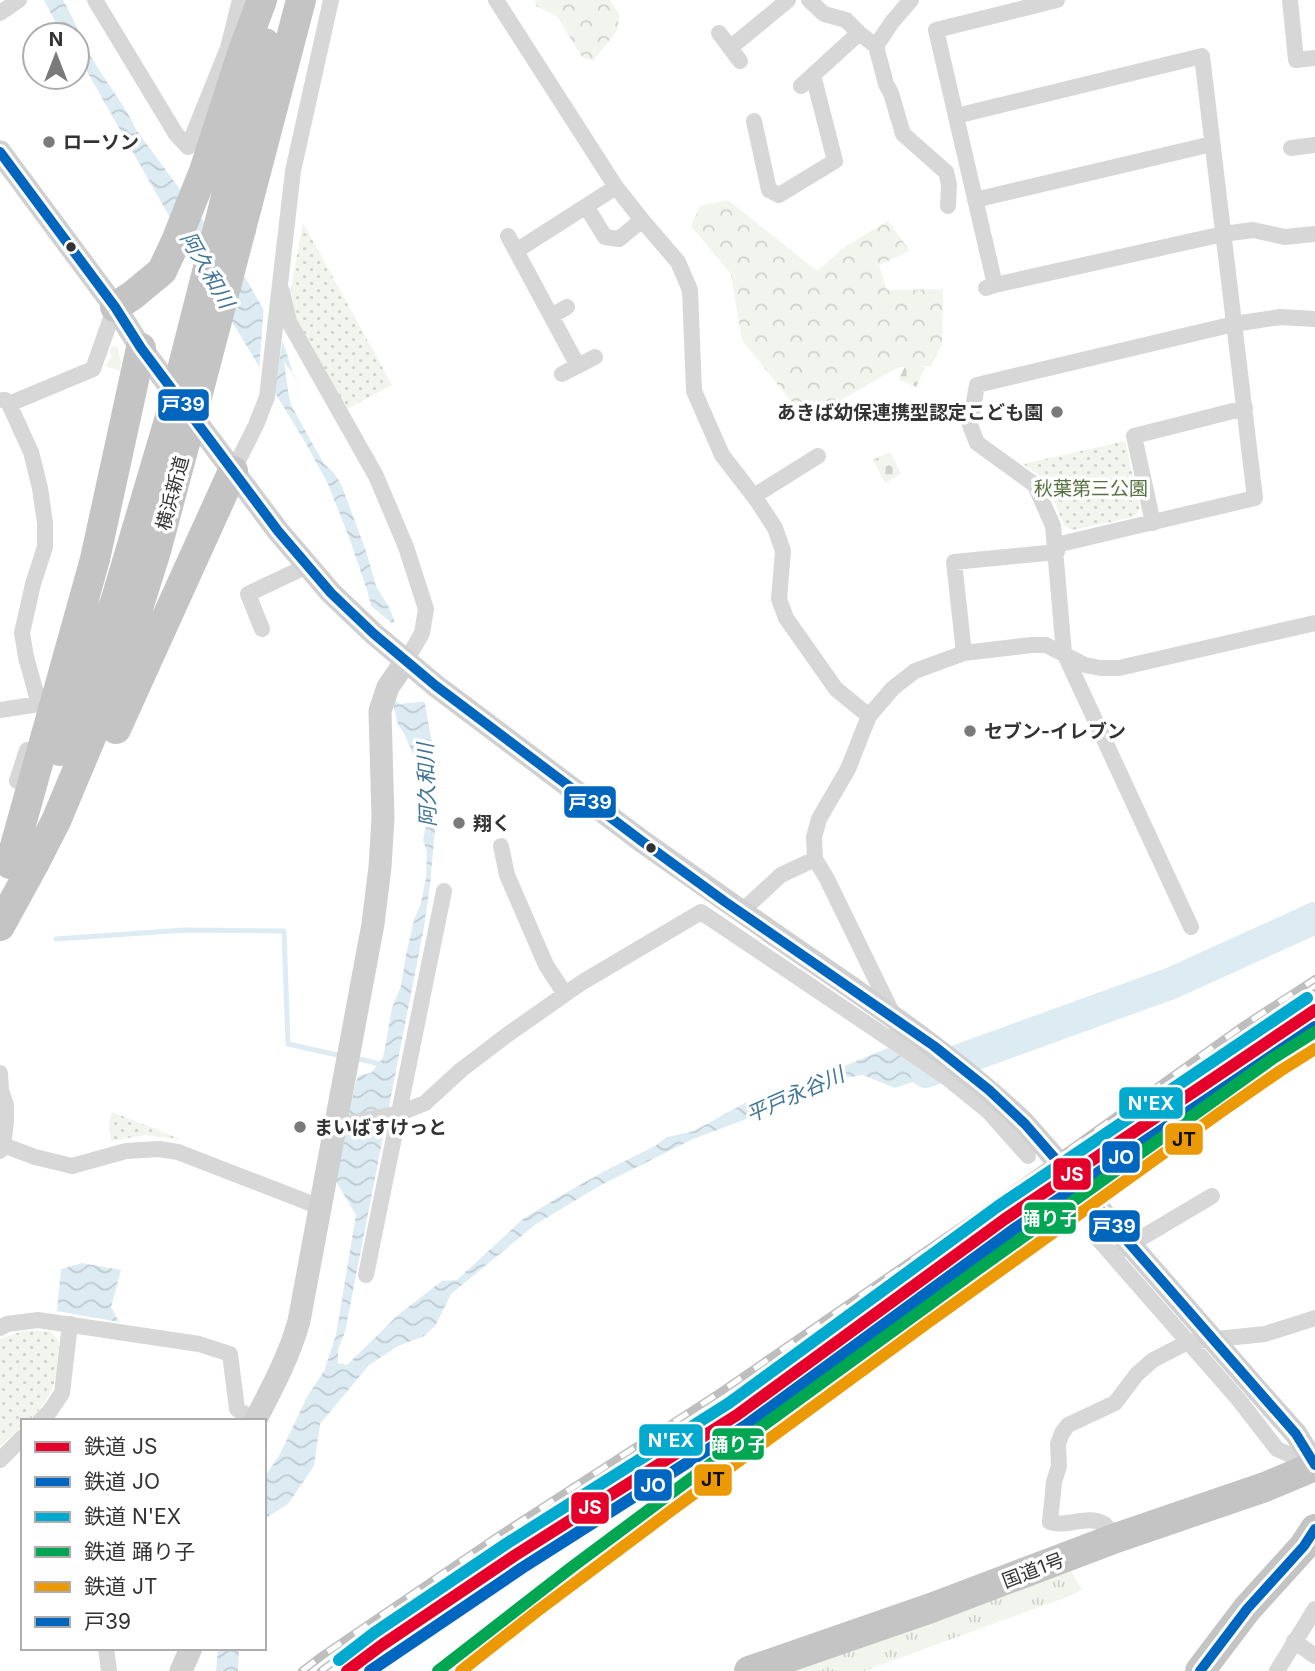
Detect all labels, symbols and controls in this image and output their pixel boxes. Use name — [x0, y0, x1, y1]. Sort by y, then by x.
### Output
north arrow — [21, 21, 91, 91]
text: N — [49, 28, 63, 51]
place label: ローソン — [63, 131, 139, 154]
marker: ローソン — [41, 134, 57, 150]
water label: 阿久和川 — [176, 227, 240, 314]
unlabelled marker — [64, 240, 78, 254]
line badge: 戸39 — [157, 388, 210, 422]
text: 戸39 — [161, 393, 205, 416]
place label: あきば幼保連携型認定こども園 — [777, 401, 1043, 424]
marker: あきば幼保連携型認定こども園 — [1049, 404, 1065, 420]
street label: 横浜新道 — [152, 453, 193, 533]
park label: 秋葉第三公園 — [1034, 477, 1148, 500]
place label: セブン-イレブン — [984, 720, 1126, 743]
marker: セブン-イレブン — [962, 723, 978, 739]
water label: 阿久和川 — [412, 741, 440, 827]
line badge: 戸39 — [563, 785, 617, 819]
text: 戸39 — [568, 791, 612, 814]
place label: 翔く — [473, 812, 511, 835]
marker: 翔く — [451, 815, 467, 831]
unlabelled marker — [644, 841, 658, 855]
water label: 平戸永谷川 — [742, 1061, 850, 1127]
line badge: N'EX — [1118, 1086, 1184, 1120]
text: N'EX — [1128, 1092, 1174, 1115]
place label: まいばすけっと — [314, 1116, 447, 1139]
marker: まいばすけっと — [292, 1119, 308, 1135]
line badge: JT — [1164, 1122, 1204, 1156]
text: JT — [1172, 1128, 1196, 1151]
line badge: JO — [1101, 1140, 1141, 1174]
text: JO — [1108, 1146, 1134, 1169]
line badge: JS — [1052, 1157, 1092, 1191]
text: JS — [1060, 1163, 1084, 1186]
line badge: 踊り子 — [1023, 1201, 1077, 1235]
text: 踊り子 — [1021, 1207, 1079, 1230]
line badge: 戸39 — [1088, 1209, 1141, 1243]
text: 戸39 — [1092, 1215, 1136, 1238]
legend — [21, 1419, 266, 1650]
line badge: N'EX — [638, 1423, 704, 1457]
line badge: 踊り子 — [711, 1427, 765, 1461]
text: N'EX — [648, 1429, 694, 1452]
text: 踊り子 — [709, 1433, 767, 1456]
text: 鉄道 JS — [84, 1434, 157, 1459]
line badge: JT — [693, 1463, 733, 1497]
line badge: JO — [633, 1468, 673, 1502]
text: JT — [701, 1468, 725, 1491]
text: 鉄道 JO — [84, 1469, 160, 1494]
text: JO — [640, 1474, 666, 1497]
line badge: JS — [570, 1491, 610, 1525]
text: JS — [578, 1496, 602, 1519]
text: 鉄道 N'EX — [84, 1504, 181, 1529]
text: 鉄道 踊り子 — [84, 1539, 195, 1564]
street label: 国道1号 — [999, 1548, 1068, 1593]
text: 鉄道 JT — [84, 1574, 157, 1599]
text: 戸39 — [84, 1609, 131, 1634]

